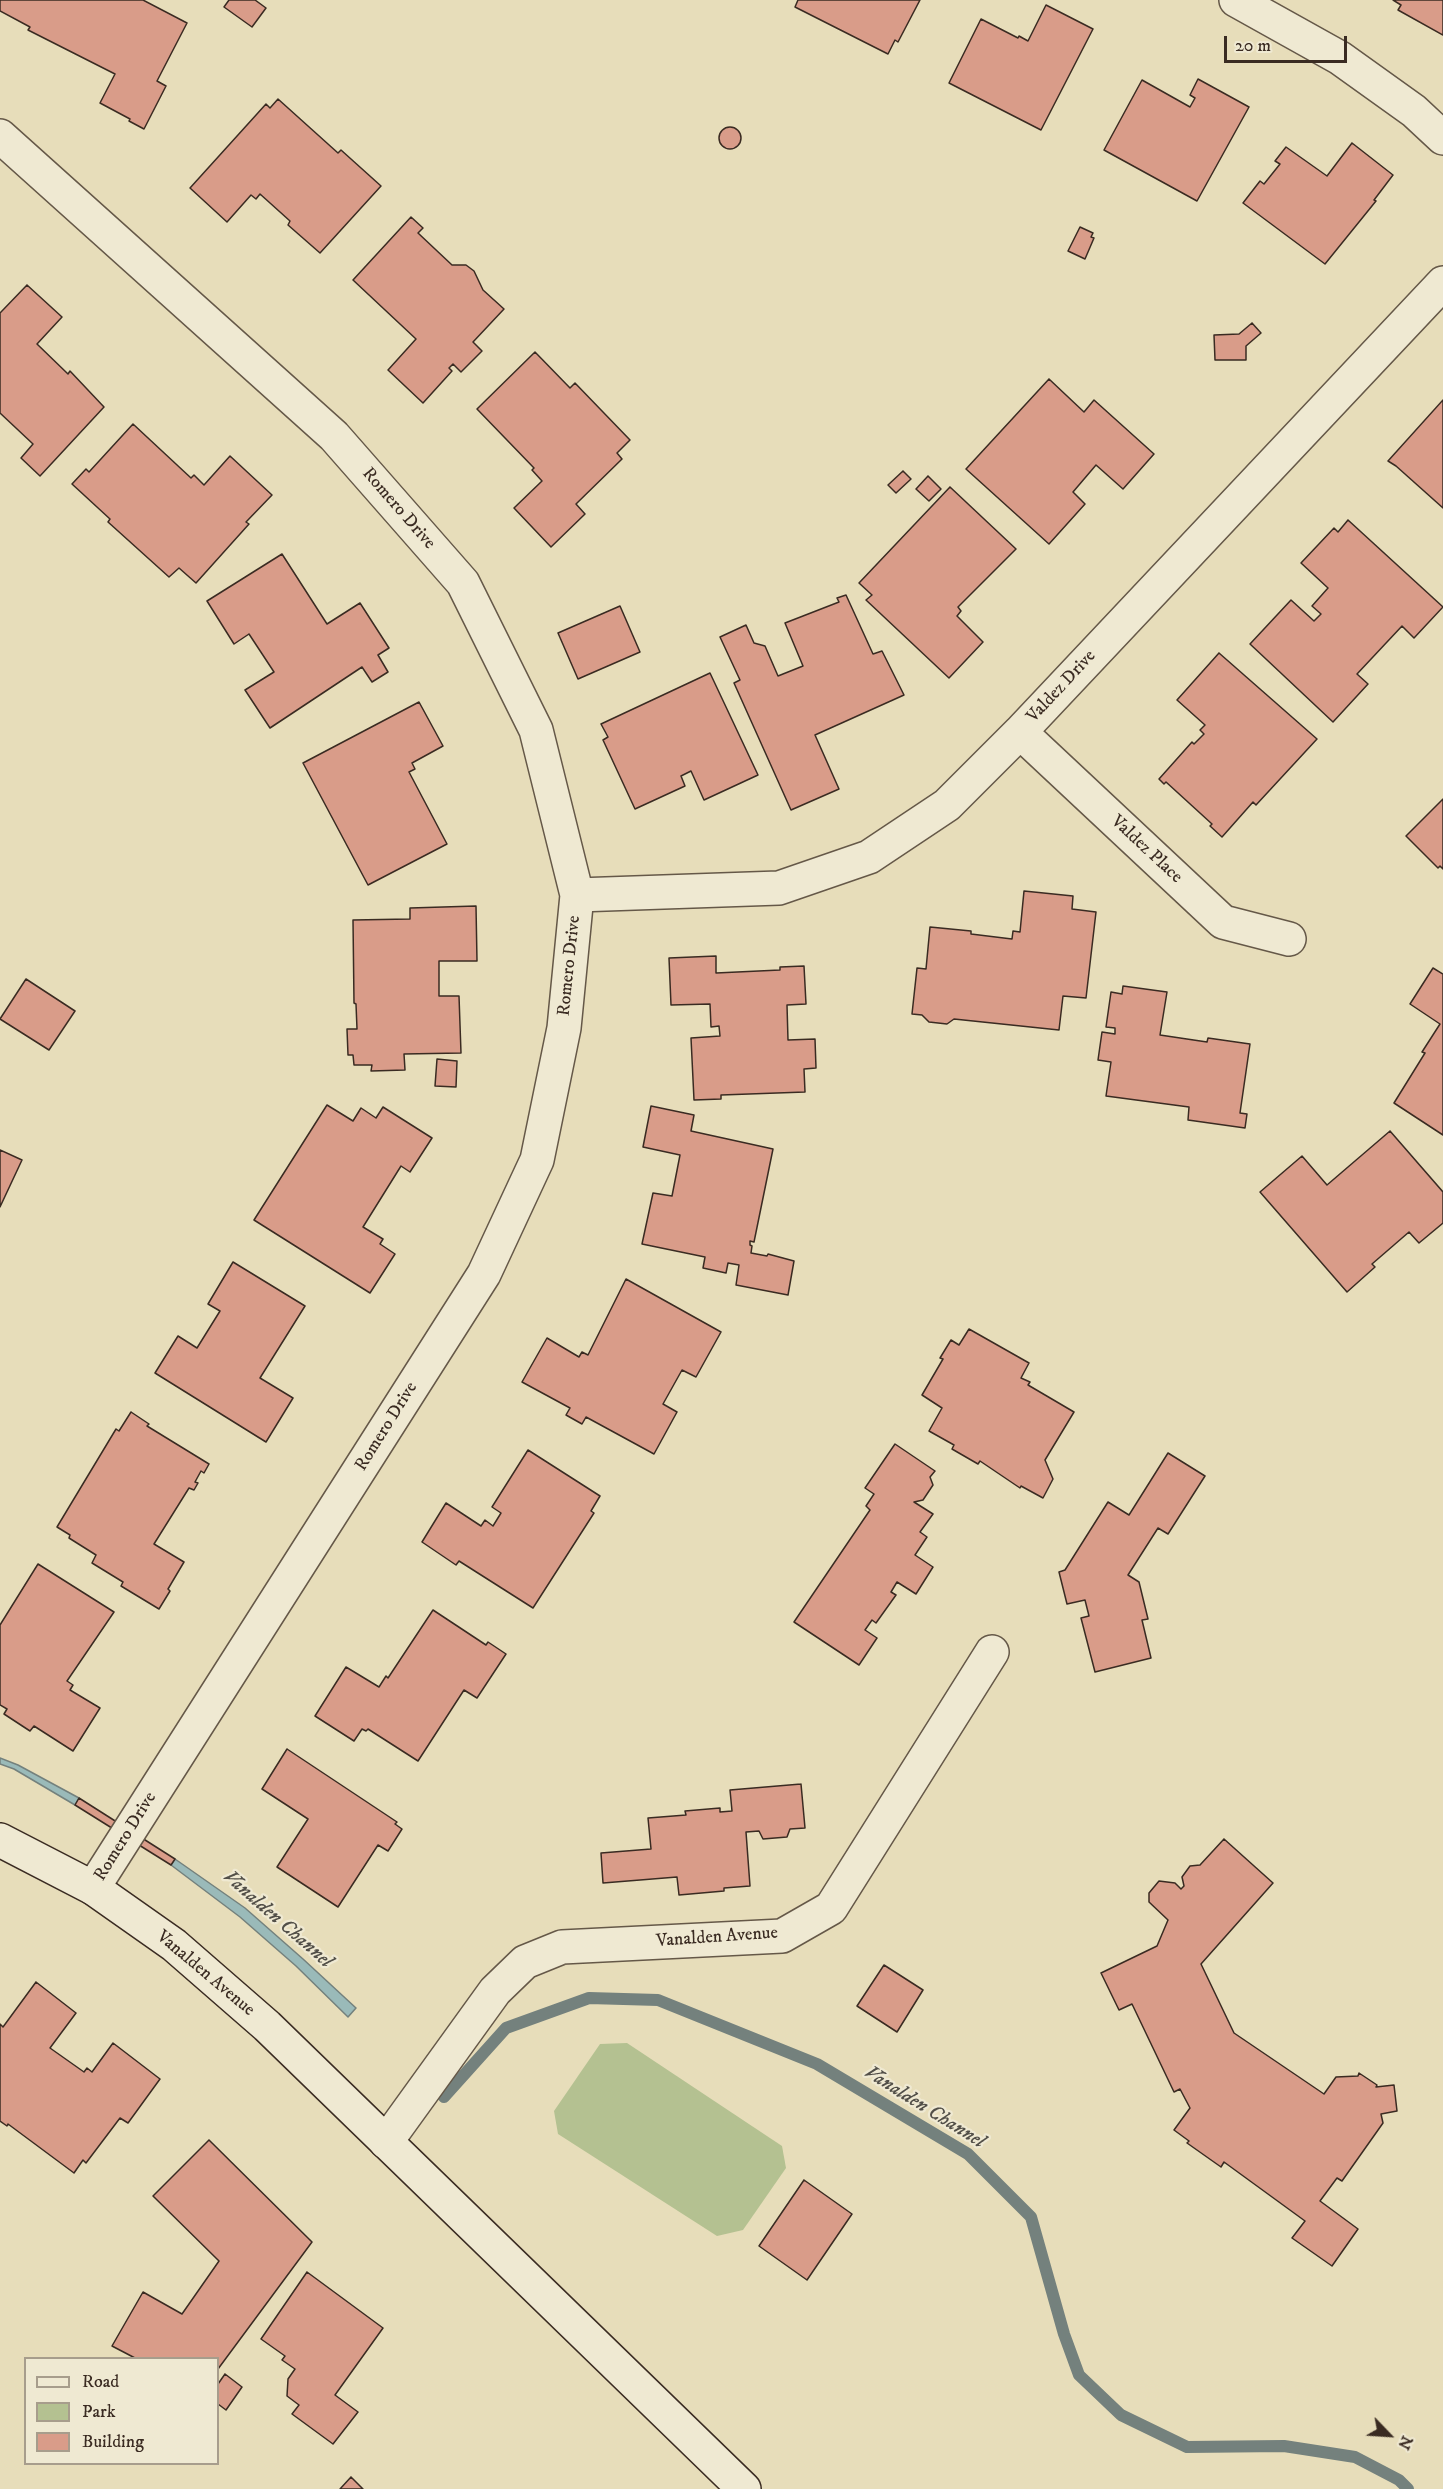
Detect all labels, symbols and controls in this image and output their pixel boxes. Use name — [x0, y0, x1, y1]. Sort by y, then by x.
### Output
scale bar — [1227, 24, 1350, 62]
text: 20 m — [1235, 35, 1271, 57]
street label: Romero Drive — [357, 464, 439, 554]
street label: Valdez Drive — [1023, 646, 1101, 728]
street label: Valdez Place — [1106, 811, 1186, 889]
street label: Romero Drive — [554, 915, 586, 1017]
street label: Romero Drive — [351, 1378, 423, 1476]
street label: Romero Drive — [90, 1788, 162, 1886]
water label: Vanalden Channel — [217, 1866, 337, 1974]
street label: Vanalden Avenue — [655, 1923, 779, 1953]
street label: Vanalden Avenue — [151, 1927, 259, 2021]
water label: Vanalden Channel — [859, 2061, 989, 2155]
legend — [24, 2357, 219, 2465]
text: Road — [82, 2371, 119, 2393]
text: Park — [82, 2401, 116, 2423]
north arrow — [1359, 2405, 1419, 2465]
text: Building — [82, 2431, 144, 2453]
text: N — [1393, 2432, 1417, 2453]

